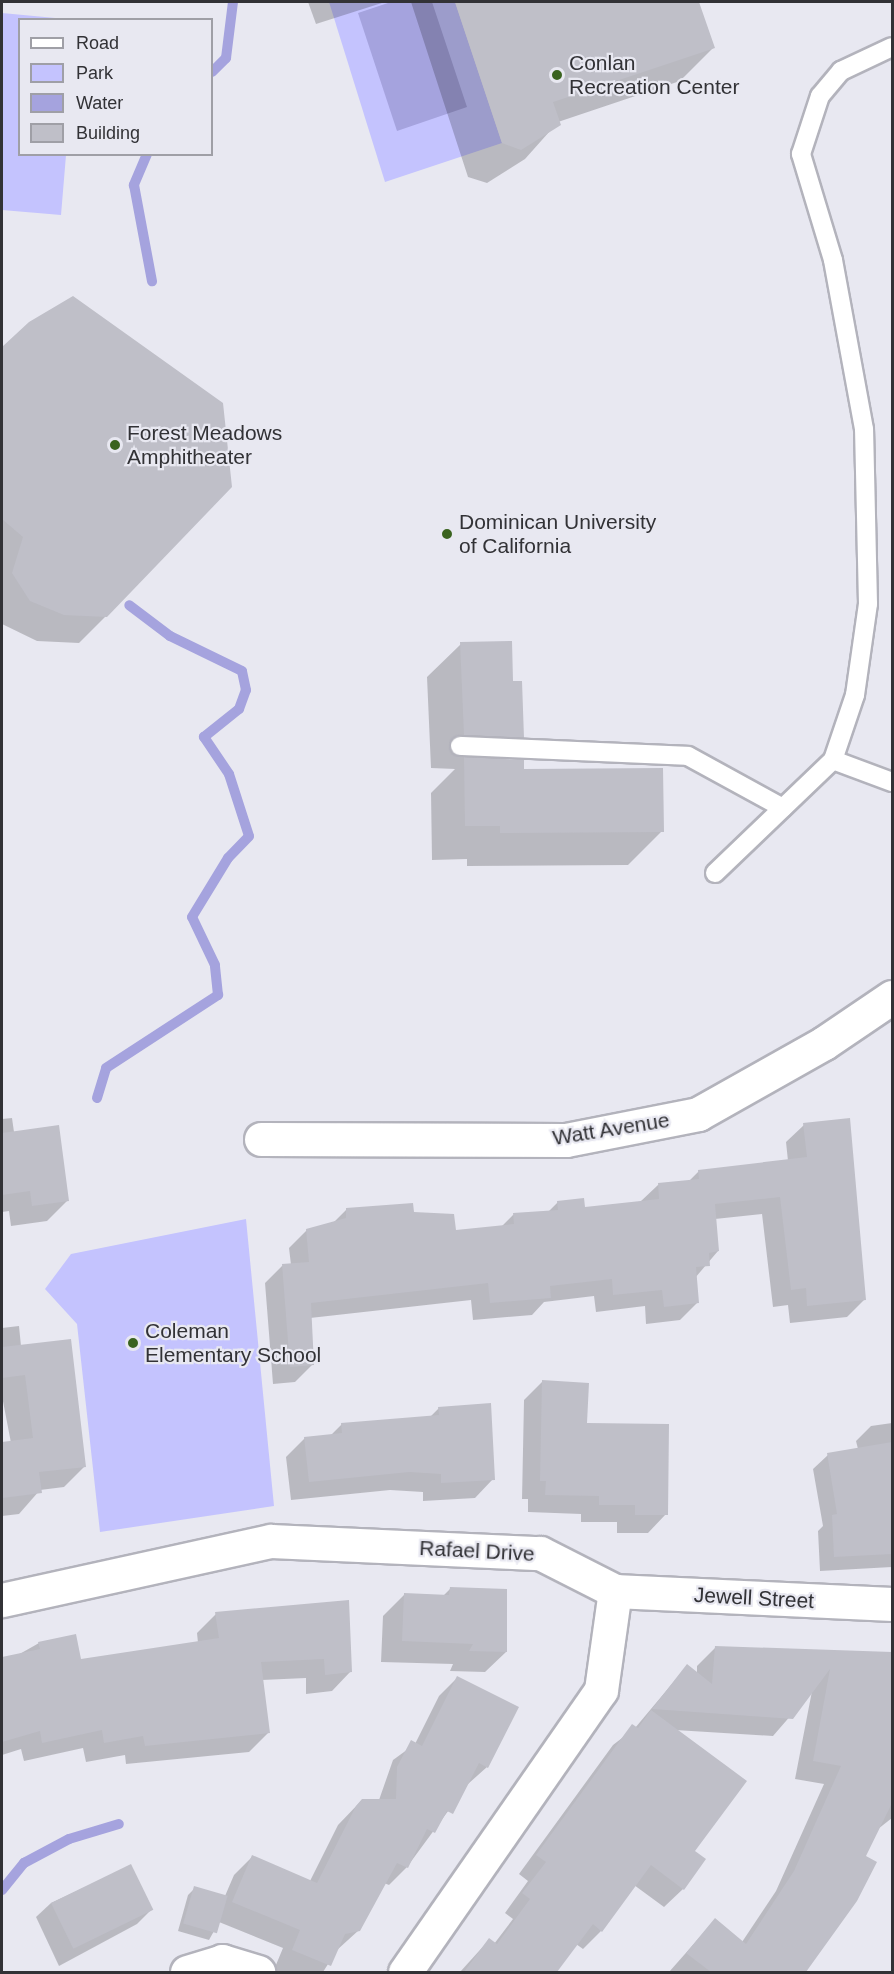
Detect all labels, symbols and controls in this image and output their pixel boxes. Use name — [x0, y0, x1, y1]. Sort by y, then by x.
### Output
legend — [18, 18, 213, 156]
text: Road — [76, 33, 119, 53]
place label: Conlan Recreation Center — [569, 50, 739, 100]
text: Park — [76, 63, 113, 83]
marker: Conlan Recreation Center — [550, 68, 564, 82]
text: Water — [76, 93, 123, 113]
text: Building — [76, 123, 140, 143]
place label: Forest Meadows Amphitheater — [127, 420, 282, 470]
marker: Forest Meadows Amphitheater — [108, 438, 122, 452]
place label: Dominican University of California — [459, 509, 656, 559]
marker: Dominican University of California — [440, 527, 454, 541]
street label: Watt Avenue — [550, 1107, 672, 1151]
place label: Coleman Elementary School — [145, 1318, 321, 1368]
marker: Coleman Elementary School — [126, 1336, 140, 1350]
street label: Rafael Drive — [419, 1535, 535, 1567]
street label: Jewell Street — [693, 1582, 815, 1614]

